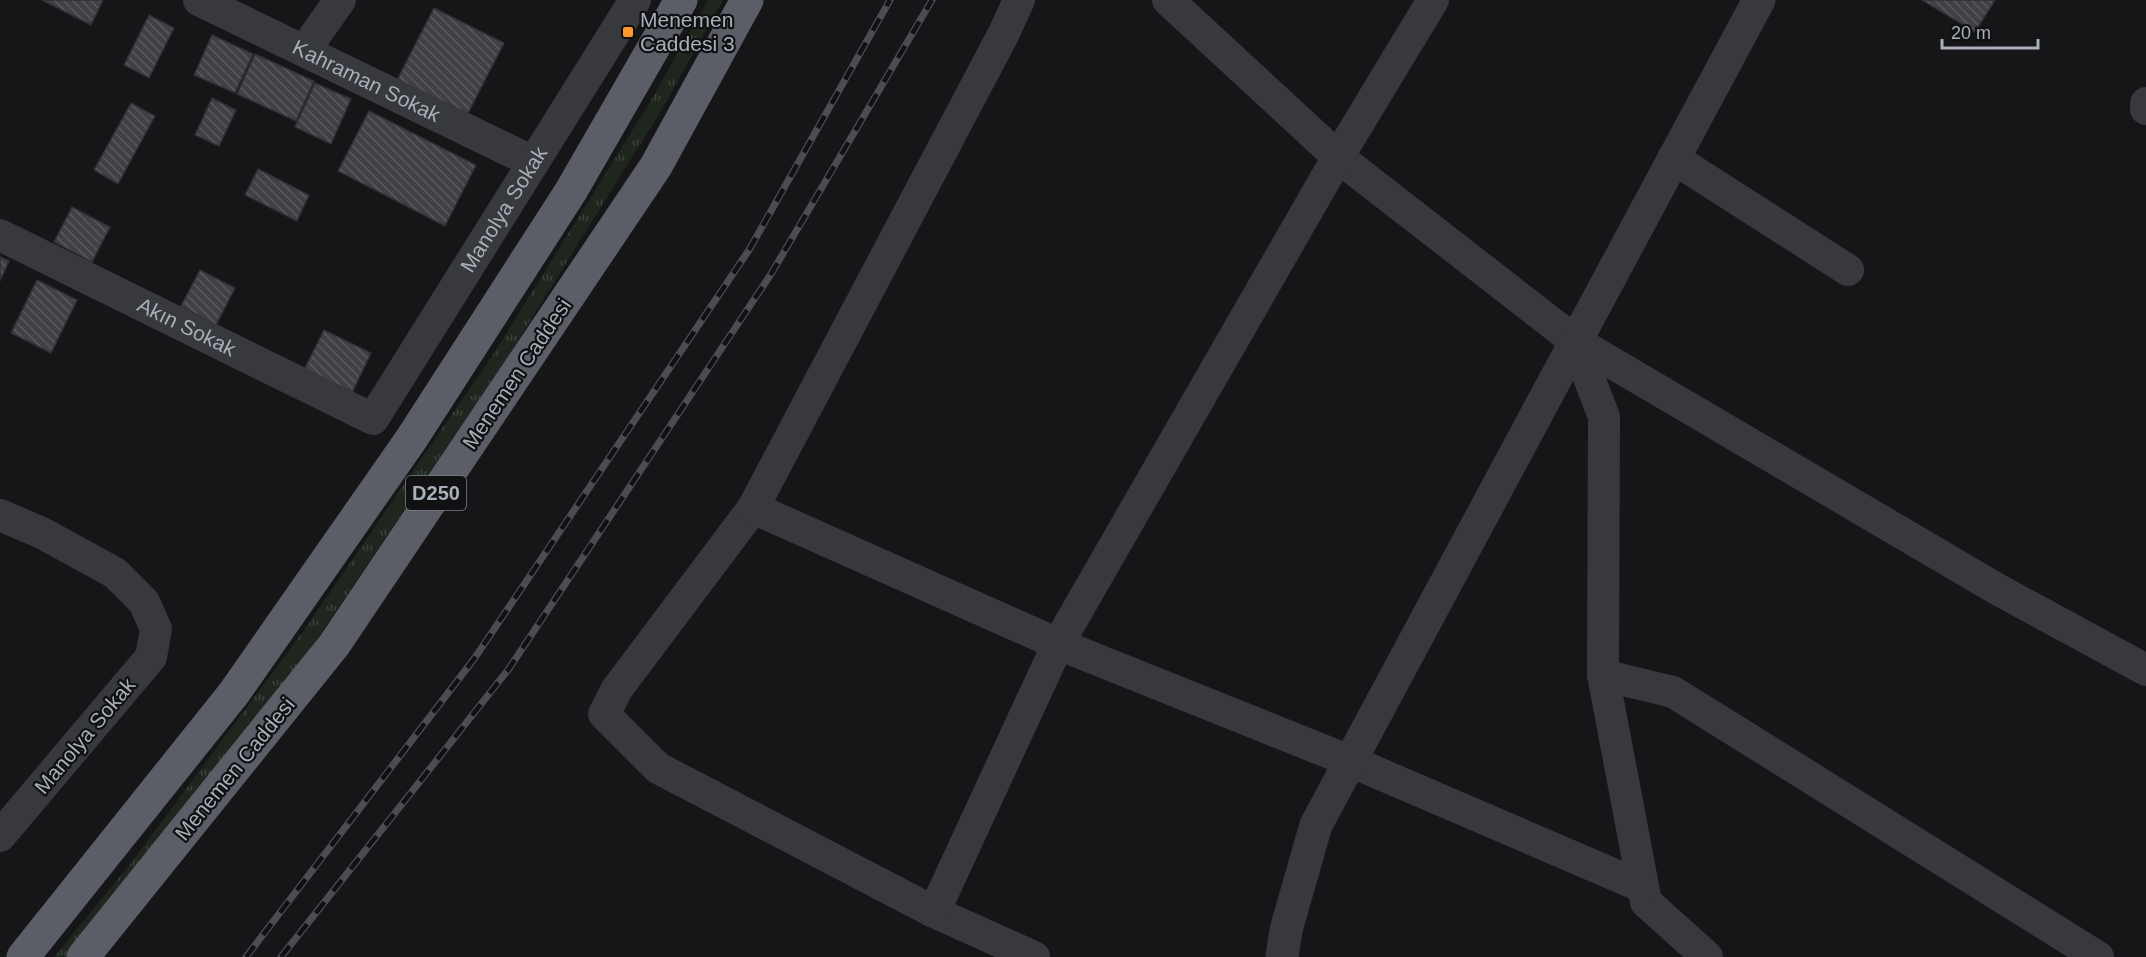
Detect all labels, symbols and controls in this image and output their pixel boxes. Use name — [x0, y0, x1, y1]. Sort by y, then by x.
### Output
place label: Menemen Caddesi 3 — [640, 8, 735, 55]
scale bar — [1942, 12, 2038, 50]
text: 20 m — [1951, 23, 1991, 43]
marker: Menemen Caddesi 3 — [621, 25, 635, 39]
street label: Kahraman Sokak — [289, 35, 445, 126]
street label: Manolya Sokak — [456, 142, 552, 276]
street label: Akın Sokak — [134, 293, 240, 361]
street label: Menemen Caddesi — [458, 294, 575, 453]
road number: D250 — [406, 476, 466, 510]
street label: Manolya Sokak — [30, 673, 140, 798]
street label: Menemen Caddesi — [170, 693, 299, 844]

